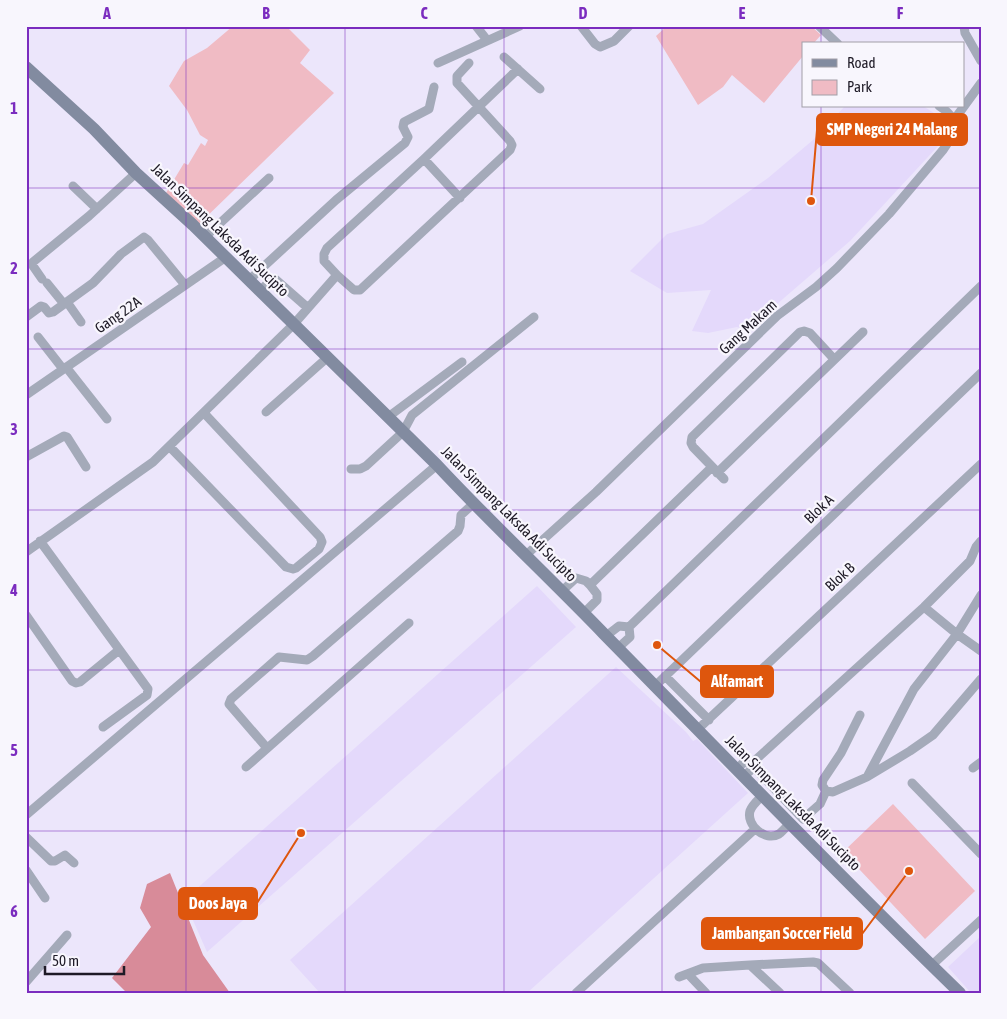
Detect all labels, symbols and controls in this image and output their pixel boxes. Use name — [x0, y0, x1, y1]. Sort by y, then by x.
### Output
text: A — [102, 4, 111, 22]
text: B — [262, 4, 270, 22]
text: C — [420, 4, 428, 22]
text: D — [579, 4, 588, 22]
text: E — [739, 4, 746, 22]
text: F — [897, 4, 904, 22]
legend — [802, 42, 964, 108]
text: Road — [847, 54, 876, 71]
text: Park — [847, 78, 872, 95]
text: 1 — [10, 99, 18, 117]
callout: SMP Negeri 24 Malang — [817, 114, 967, 145]
text: SMP Negeri 24 Malang — [827, 120, 957, 138]
street label: Jalan Simpang Laksda Adi Sucipto — [148, 160, 292, 300]
text: 2 — [10, 259, 18, 277]
street label: Gang 22A — [91, 292, 144, 337]
street label: Gang Makam — [715, 296, 780, 357]
text: 3 — [10, 420, 18, 438]
street label: Jalan Simpang Laksda Adi Sucipto — [438, 443, 580, 585]
street label: Blok A — [801, 490, 837, 527]
street label: Blok B — [822, 559, 858, 594]
text: 4 — [9, 581, 18, 599]
callout: Alfamart — [701, 666, 773, 697]
text: Alfamart — [710, 672, 763, 690]
street label: Jalan Simpang Laksda Adi Sucipto — [722, 732, 864, 874]
text: 5 — [10, 741, 18, 759]
callout: Doos Jaya — [179, 888, 257, 919]
text: Doos Jaya — [189, 894, 247, 912]
text: 6 — [10, 902, 18, 920]
callout: Jambangan Soccer Field — [702, 918, 862, 949]
text: Jambangan Soccer Field — [711, 924, 852, 942]
scale bar — [45, 944, 124, 976]
text: 50 m — [52, 952, 79, 969]

